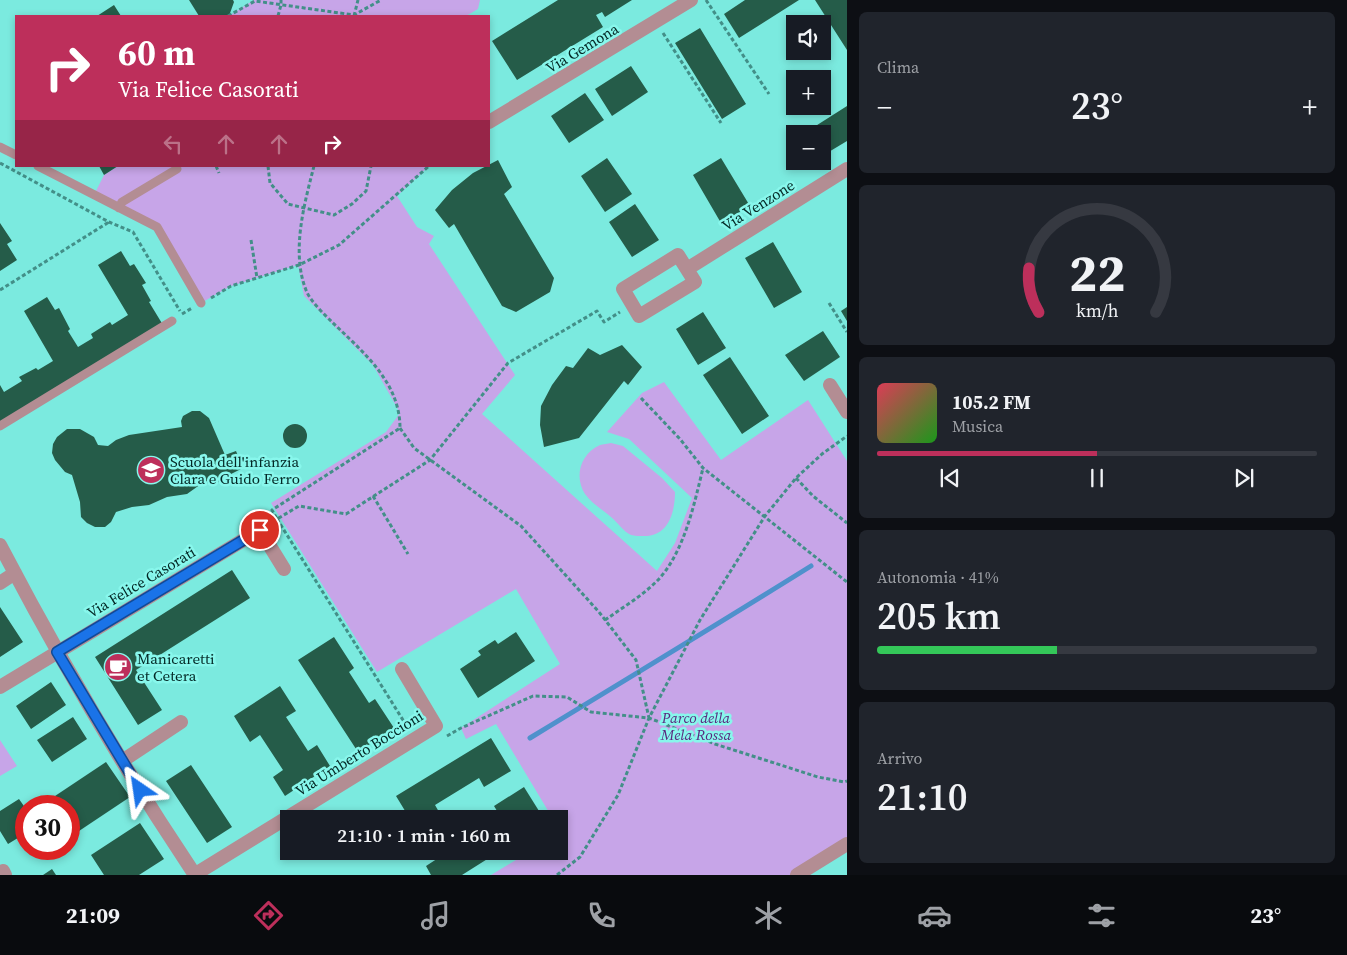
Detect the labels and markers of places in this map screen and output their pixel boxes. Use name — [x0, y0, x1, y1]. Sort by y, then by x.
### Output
place label: Scuola dell'infanzia Clara e Guido Ferro — [170, 451, 300, 489]
school or university icon: Scuola dell'infanzia Clara e Guido Ferro — [136, 455, 166, 485]
pin — [239, 509, 281, 551]
place label: Manicaretti et Cetera — [137, 648, 214, 686]
cafe icon: Manicaretti et Cetera — [103, 652, 133, 682]

